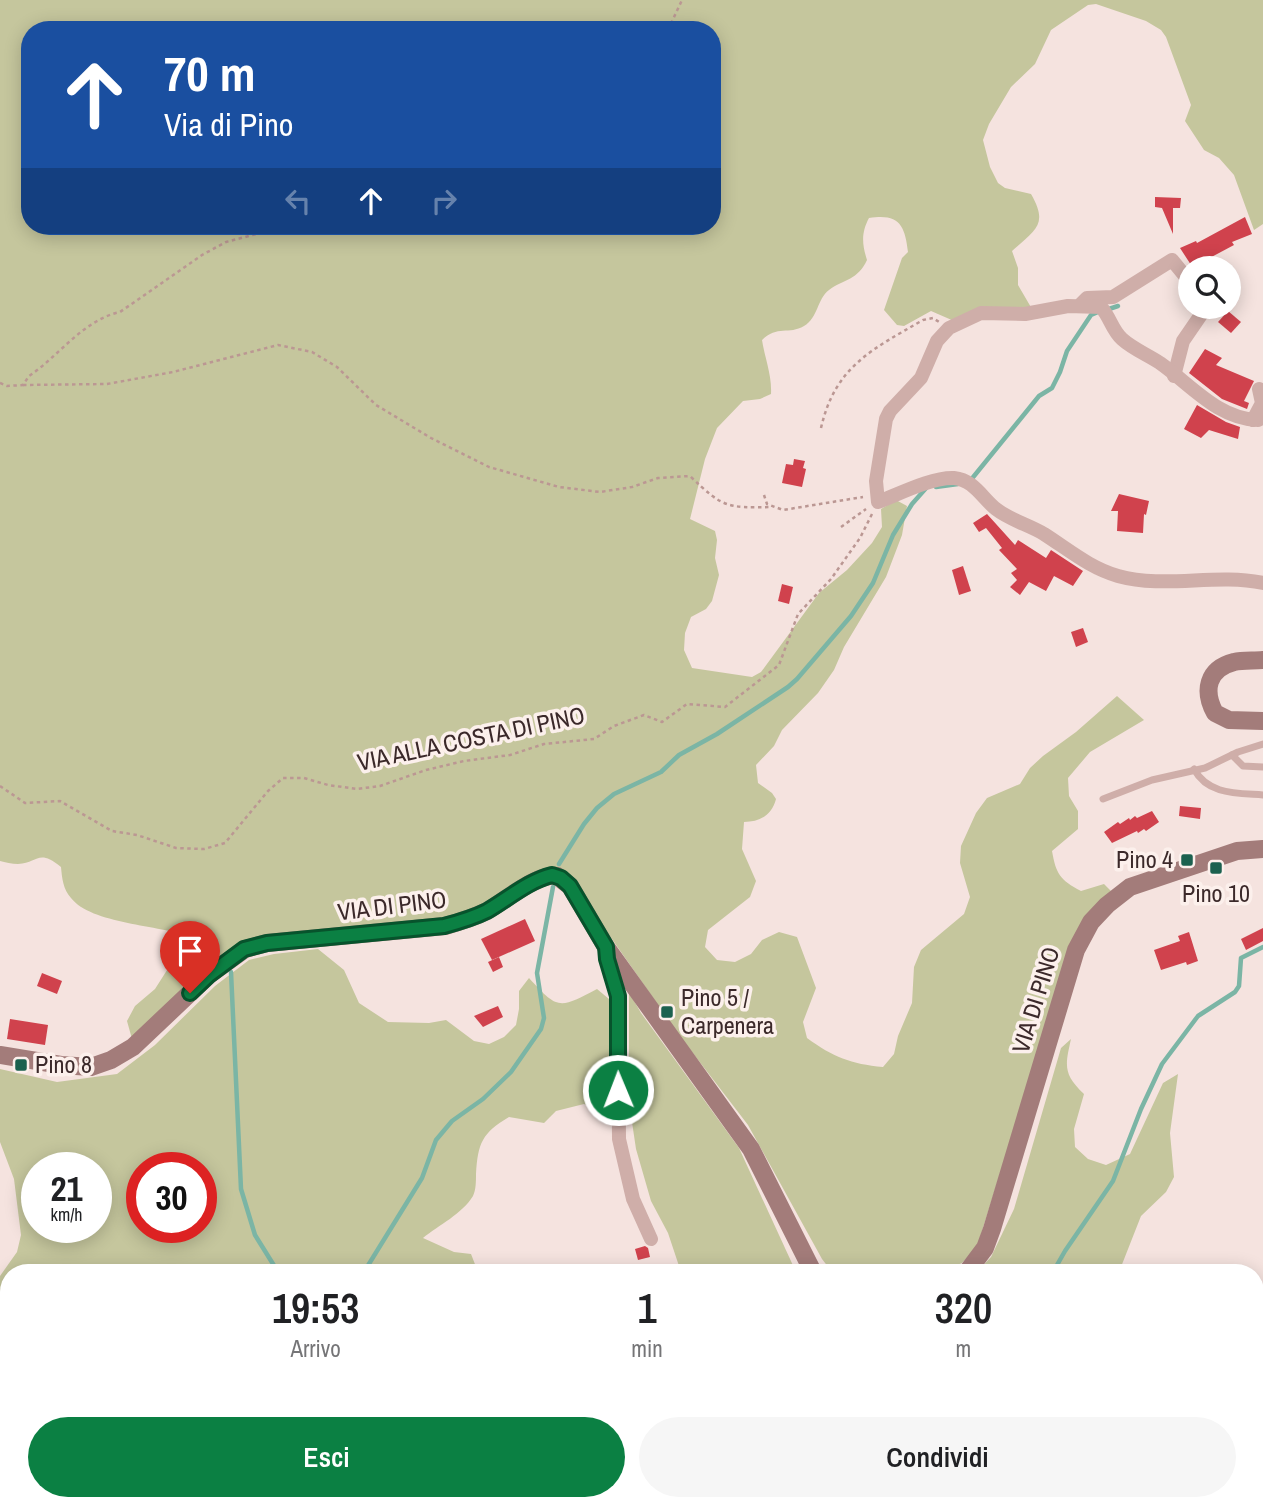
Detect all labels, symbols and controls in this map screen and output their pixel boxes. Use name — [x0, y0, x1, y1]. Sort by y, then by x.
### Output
text: 70 m — [164, 40, 256, 106]
icon: ahead — [49, 49, 140, 140]
text: Via di Pino — [164, 103, 293, 146]
icon: left — [279, 182, 317, 220]
icon: ahead — [352, 182, 390, 220]
icon: right — [425, 182, 463, 220]
map controls — [1178, 256, 1241, 319]
button: search — [1178, 256, 1241, 319]
street label: VIA ALLA COSTA DI PINO — [354, 698, 587, 778]
place label: Pino 4 — [1116, 843, 1173, 875]
marker: Pino 4 — [1179, 852, 1195, 868]
marker: Pino 10 — [1208, 860, 1224, 876]
place label: Pino 10 — [1182, 877, 1250, 909]
street label: VIA DI PINO — [336, 882, 448, 928]
pin — [160, 921, 220, 993]
icon: arrive — [171, 932, 209, 970]
street label: VIA DI PINO — [1004, 943, 1066, 1057]
place label: Pino 5 / Carpenera — [681, 981, 774, 1041]
marker: Pino 5 / Carpenera — [659, 1004, 675, 1020]
place label: Pino 8 — [35, 1048, 92, 1080]
position arrow — [581, 1053, 655, 1127]
marker: Pino 8 — [13, 1057, 29, 1073]
speed limit sign: 30 — [126, 1152, 217, 1243]
text: 21 — [51, 1165, 82, 1212]
text: km/h — [51, 1202, 83, 1227]
text: 19:53 — [272, 1280, 359, 1336]
text: 1 — [637, 1280, 657, 1336]
text: 320 — [935, 1280, 992, 1336]
text: Arrivo — [290, 1333, 341, 1364]
text: min — [631, 1333, 663, 1364]
text: m — [956, 1333, 971, 1364]
button: Esci — [28, 1417, 625, 1497]
button: Condividi — [639, 1417, 1236, 1497]

